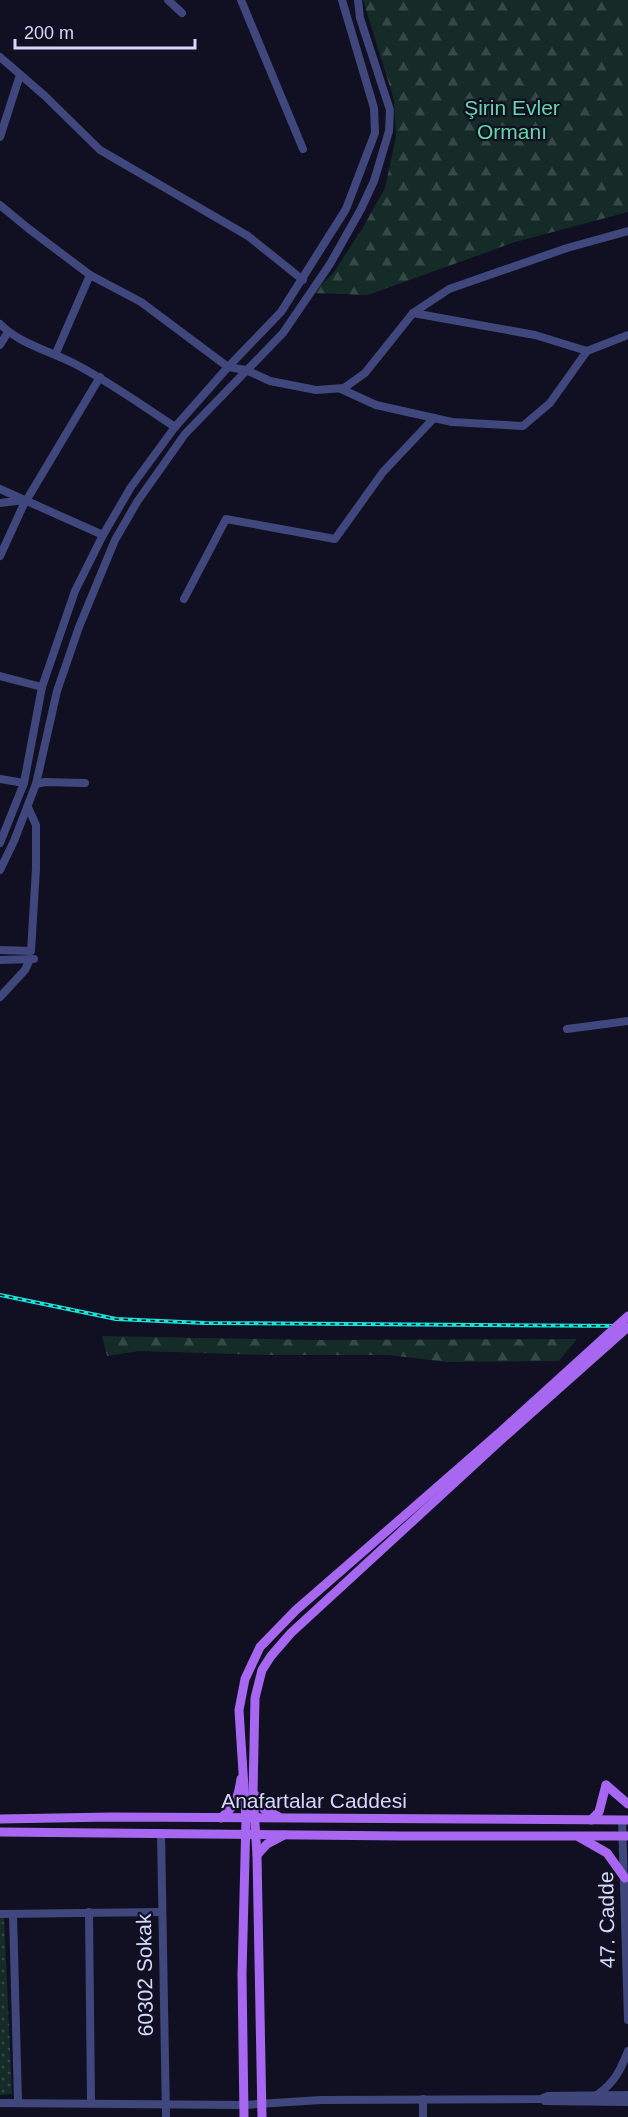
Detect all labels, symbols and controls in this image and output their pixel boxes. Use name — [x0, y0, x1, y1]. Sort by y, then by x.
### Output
scale bar — [15, 12, 195, 50]
text: 200 m — [24, 23, 74, 43]
park label: Şirin Evler Ormanı — [464, 96, 560, 143]
street label: Anafartalar Caddesi — [221, 1789, 407, 1812]
street label: 47. Cadde — [594, 1871, 619, 1969]
street label: 60302 Sokak — [132, 1913, 157, 2037]

